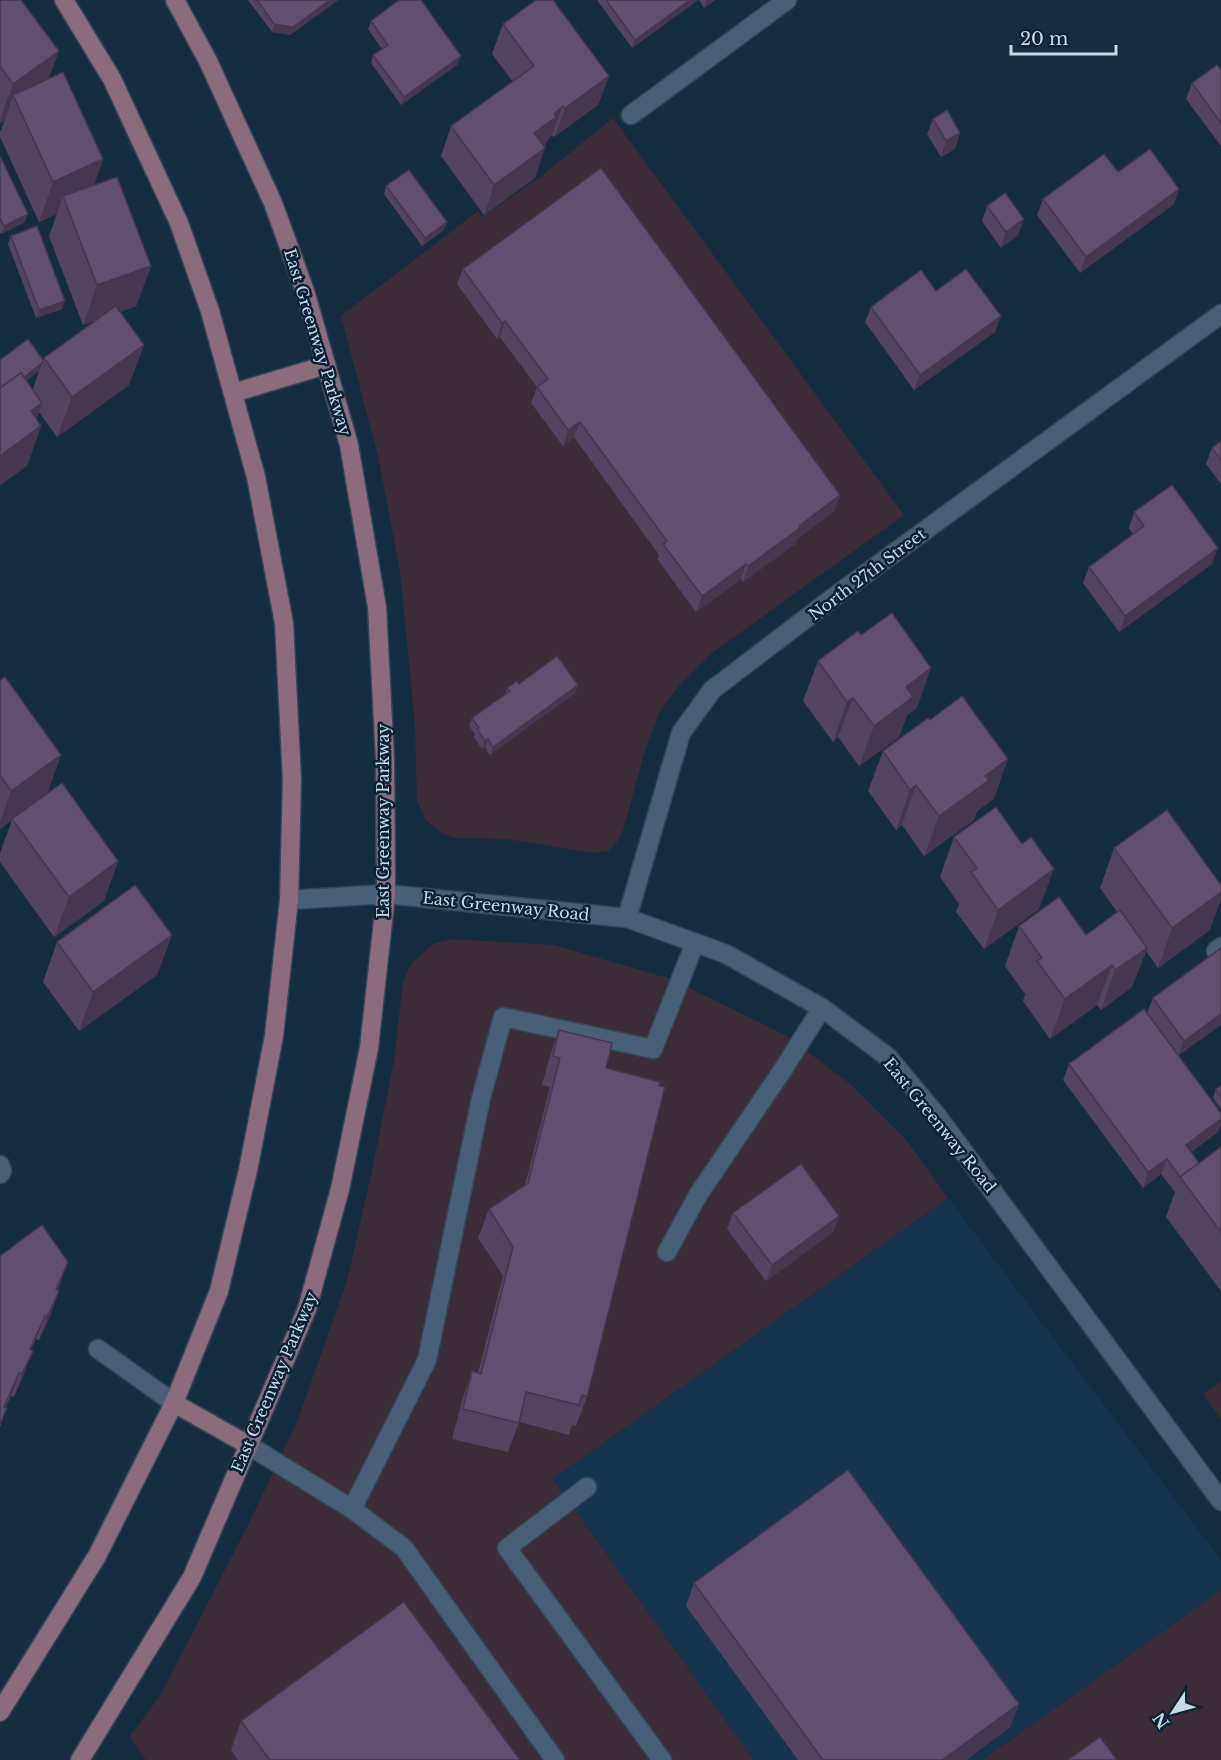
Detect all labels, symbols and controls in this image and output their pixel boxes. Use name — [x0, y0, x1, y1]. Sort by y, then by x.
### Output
scale bar — [1011, 18, 1116, 56]
text: 20 m — [1020, 28, 1068, 50]
street label: East Greenway Parkway — [280, 246, 356, 439]
street label: North 27th Street — [805, 523, 929, 625]
street label: East Greenway Parkway — [373, 723, 393, 918]
street label: East Greenway Road — [422, 887, 591, 925]
street label: East Greenway Road — [879, 1054, 1001, 1197]
street label: East Greenway Parkway — [227, 1288, 322, 1475]
north arrow — [1143, 1682, 1203, 1742]
text: N — [1148, 1709, 1173, 1733]

